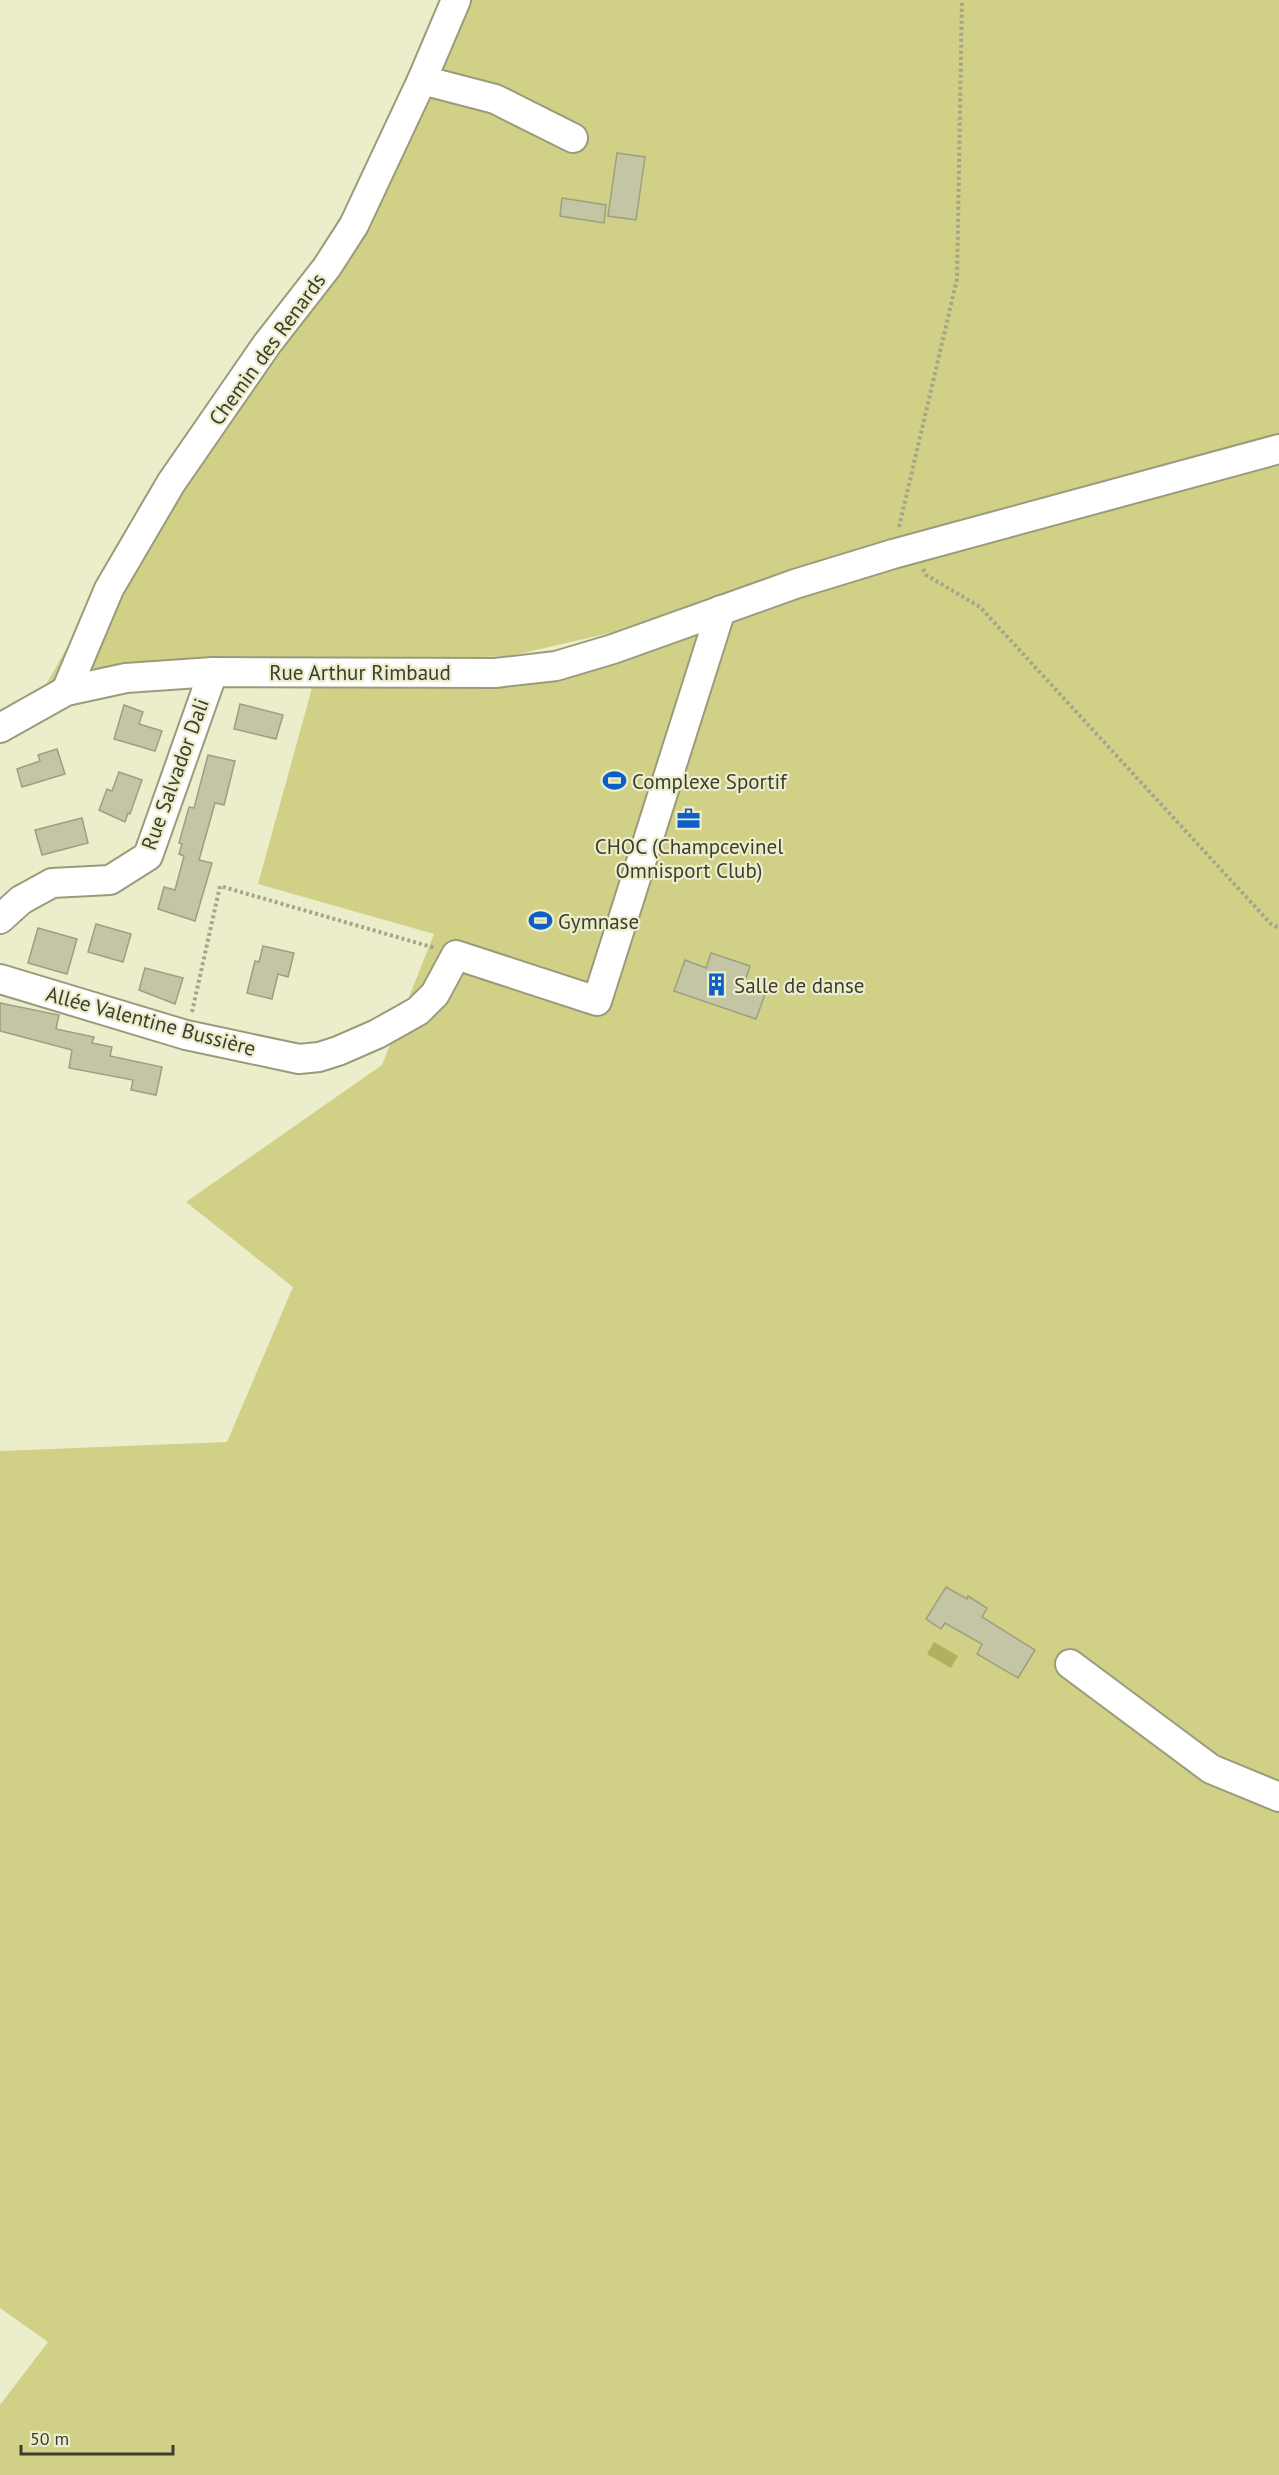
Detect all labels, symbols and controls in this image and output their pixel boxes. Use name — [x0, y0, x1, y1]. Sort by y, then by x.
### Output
street label: Chemin des Renards — [203, 268, 331, 430]
street label: Rue Arthur Rimbaud — [269, 659, 451, 686]
street label: Rue Salvador Dali — [135, 695, 215, 853]
sports icon: Complexe Sportif — [601, 768, 627, 794]
place label: Complexe Sportif — [632, 768, 788, 795]
office icon: CHOC (Champcevinel Omnisport Club) — [676, 805, 702, 831]
place label: CHOC (Champcevinel Omnisport Club) — [595, 833, 783, 884]
sports icon: Gymnase — [527, 908, 553, 934]
place label: Gymnase — [558, 908, 639, 935]
building icon: Salle de danse — [703, 972, 729, 998]
place label: Salle de danse — [734, 972, 864, 999]
street label: Allée Valentine Bussière — [43, 980, 259, 1062]
scale bar — [21, 2418, 172, 2456]
text: 50 m — [30, 2427, 69, 2450]

